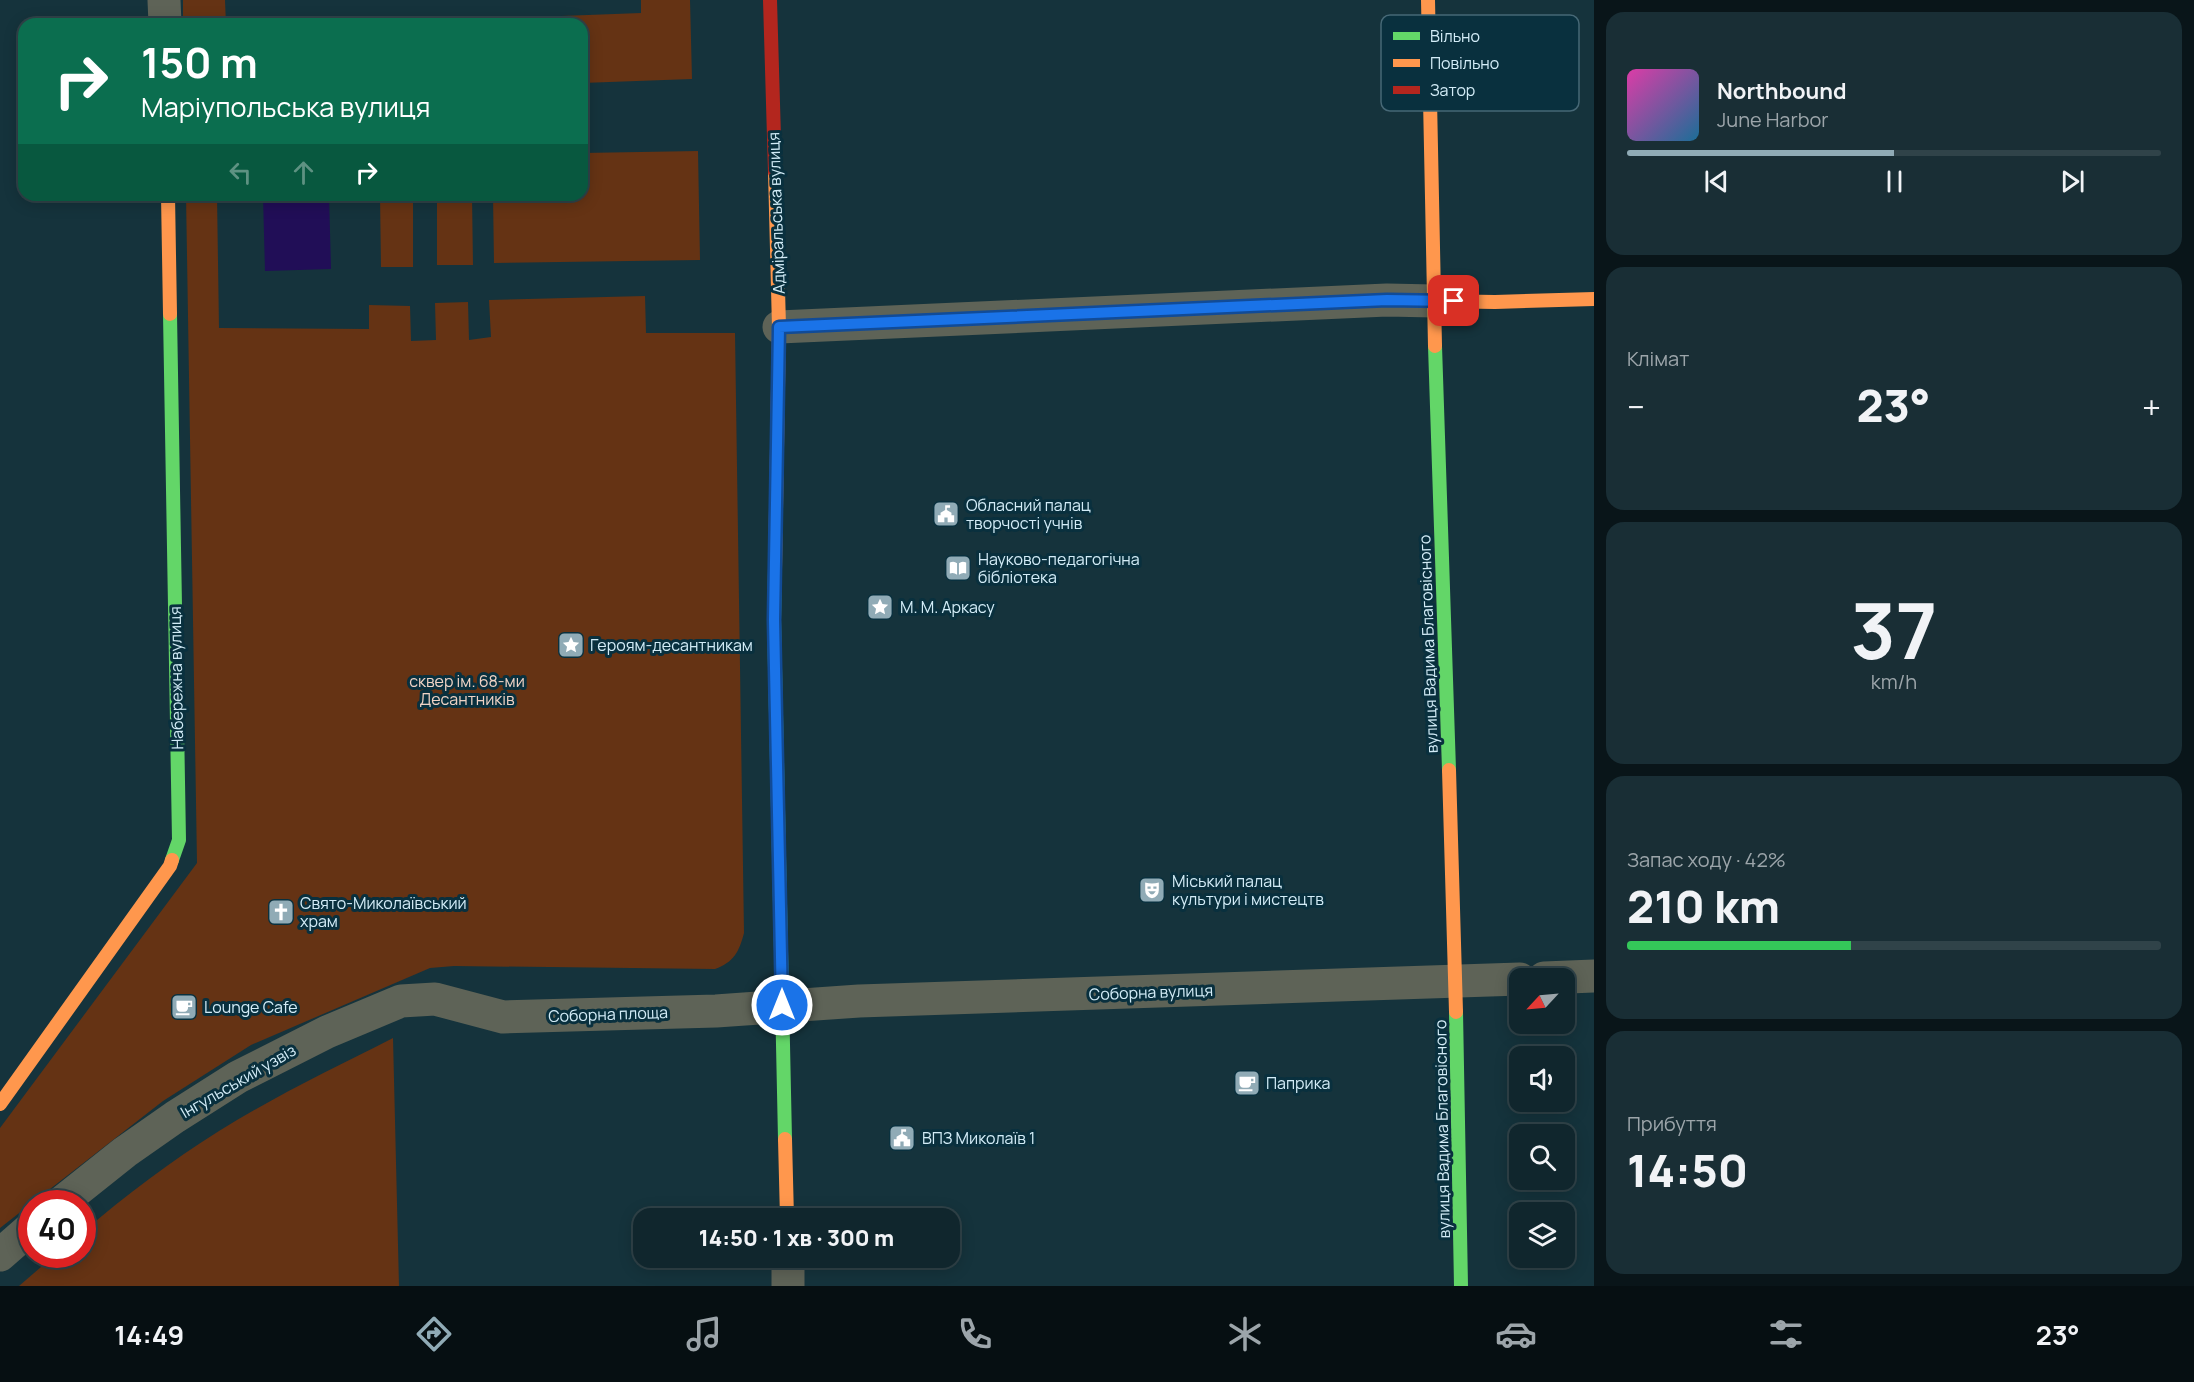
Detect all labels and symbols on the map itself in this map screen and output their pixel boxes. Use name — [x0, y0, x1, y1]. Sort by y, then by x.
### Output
legend — [1381, 15, 1579, 111]
text: Вільно — [1430, 25, 1480, 47]
text: Повільно — [1430, 52, 1499, 74]
text: Затор — [1430, 79, 1475, 101]
street label: Адміральська вулиця — [762, 132, 790, 294]
pin — [1428, 275, 1479, 326]
place label: Обласний палац творчості учнів — [966, 494, 1091, 534]
public building icon: Обласний палац творчості учнів — [931, 499, 961, 529]
street label: вулиця Вадима Благовісного — [1413, 534, 1443, 754]
place label: Науково-педагогічна бібліотека — [978, 548, 1140, 588]
library icon: Науково-педагогічна бібліотека — [943, 553, 973, 583]
place icon: М. М. Аркасу — [865, 592, 895, 622]
place label: М. М. Аркасу — [900, 596, 995, 618]
street label: Набережна вулиця — [164, 606, 188, 750]
place icon: Героям-десантникам — [556, 630, 586, 660]
place label: Героям-десантникам — [590, 634, 753, 656]
park label: сквер ім. 68-ми Десантників — [409, 670, 525, 710]
place label: Міський палац культури і мистецтв — [1172, 870, 1324, 910]
theatre icon: Міський палац культури і мистецтв — [1137, 875, 1167, 905]
place label: Свято-Миколаївський храм — [300, 892, 467, 932]
church icon: Свято-Миколаївський храм — [266, 897, 296, 927]
north arrow — [1509, 968, 1575, 1034]
position arrow — [750, 973, 814, 1037]
street label: Соборна вулиця — [1088, 979, 1214, 1005]
cafe icon: Lounge Cafe — [169, 992, 199, 1022]
place label: Lounge Cafe — [204, 996, 298, 1018]
street label: Соборна площа — [548, 1001, 668, 1027]
street label: вулиця Вадима Благовісного — [1429, 1019, 1455, 1239]
street label: Інгульський узвіз — [176, 1039, 300, 1123]
cafe icon: Паприка — [1232, 1068, 1262, 1098]
place label: Паприка — [1266, 1072, 1330, 1094]
public building icon: ВПЗ Миколаїв 1 — [887, 1123, 917, 1153]
place label: ВПЗ Миколаїв 1 — [922, 1127, 1035, 1149]
speed limit sign: 40 — [18, 1190, 96, 1268]

